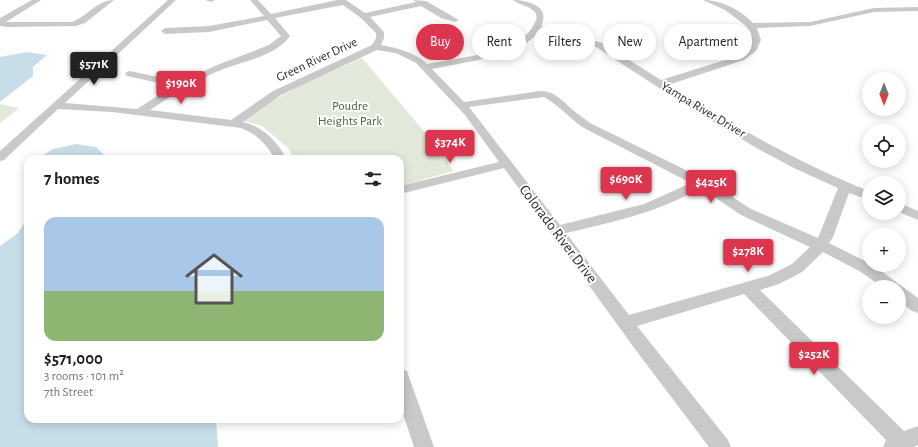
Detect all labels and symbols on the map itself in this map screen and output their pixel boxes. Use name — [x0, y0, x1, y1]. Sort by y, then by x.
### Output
street label: Green River Drive — [275, 36, 359, 84]
pin: $571K — [66, 52, 122, 86]
pin: $190K — [153, 71, 209, 105]
north arrow — [862, 72, 906, 116]
street label: Yampa River Driver — [658, 80, 748, 141]
park label: Poudre Heights Park — [318, 100, 382, 128]
pin: $374K — [422, 130, 478, 164]
pin: $690K — [598, 167, 654, 201]
pin: $425K — [683, 170, 739, 204]
street label: Colorado River Drive — [516, 182, 600, 286]
pin: $278K — [720, 239, 776, 273]
pin: $252K — [786, 342, 842, 376]

